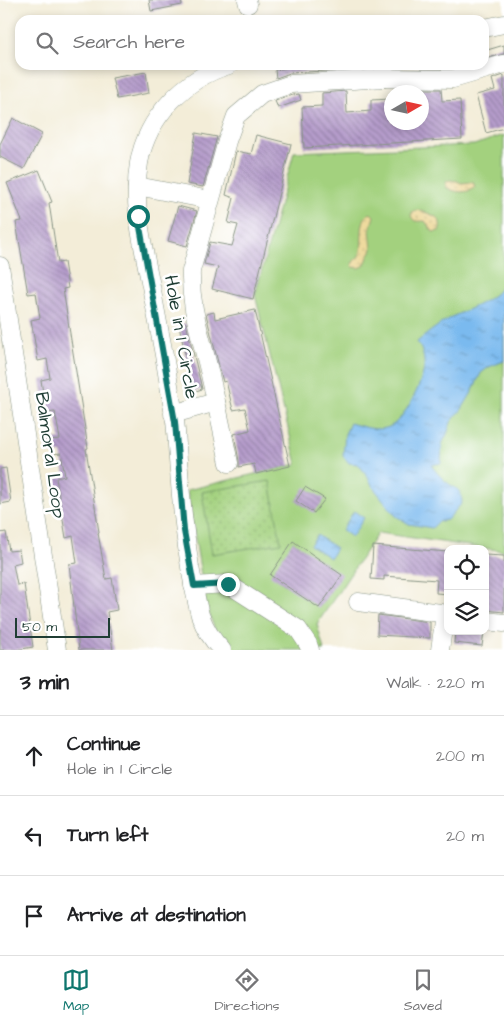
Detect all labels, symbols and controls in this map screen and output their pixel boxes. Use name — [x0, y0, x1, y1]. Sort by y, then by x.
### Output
search box — [15, 15, 489, 70]
icon: search — [33, 29, 61, 57]
text: Search here — [73, 29, 185, 56]
north arrow — [384, 85, 429, 130]
route start — [127, 205, 150, 228]
street label: Hole in 1 Circle — [157, 273, 205, 401]
street label: Balmoral Loop — [28, 390, 72, 520]
map controls — [444, 545, 489, 635]
button: locate — [444, 545, 489, 590]
route end — [217, 573, 240, 596]
button: layers — [444, 590, 489, 635]
scale bar — [15, 615, 110, 638]
text: 50 m — [22, 617, 57, 637]
text: 3 min — [20, 668, 69, 697]
text: Walk · 220 m — [386, 672, 484, 694]
text: Continue — [67, 731, 141, 758]
icon: ahead — [20, 742, 48, 770]
text: 200 m — [436, 745, 484, 767]
text: Hole in 1 Circle — [67, 758, 172, 780]
icon: left — [20, 822, 48, 850]
text: Turn left — [67, 822, 148, 849]
text: 20 m — [446, 825, 484, 847]
icon: arrive — [20, 902, 48, 930]
text: Arrive at destination — [67, 902, 246, 929]
tab: Map — [62, 966, 90, 1016]
tab: Directions — [214, 966, 279, 1016]
tab: Saved — [404, 966, 442, 1016]

